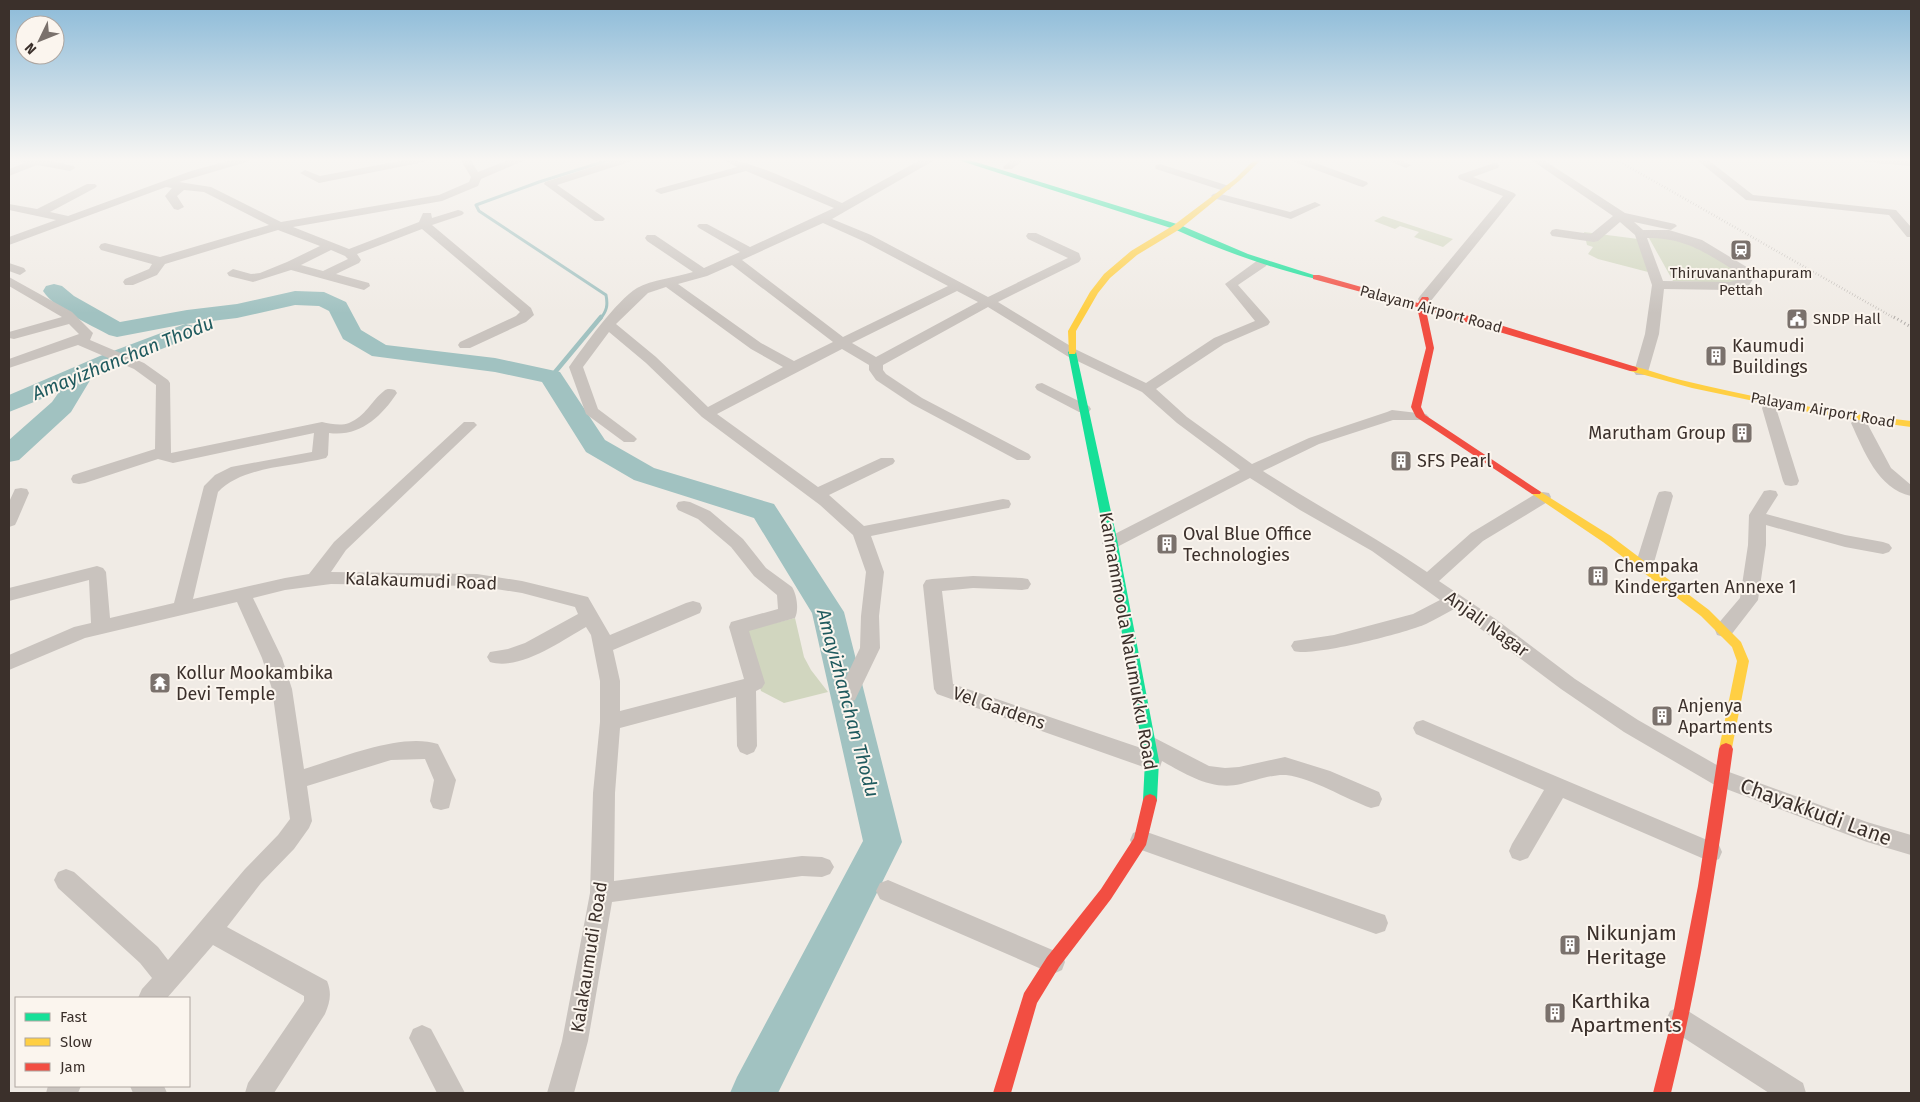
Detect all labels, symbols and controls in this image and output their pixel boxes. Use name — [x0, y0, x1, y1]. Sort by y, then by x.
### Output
north arrow — [15, 15, 65, 65]
text: N — [21, 39, 40, 58]
station icon: Thiruvananthapuram Pettah — [1729, 238, 1753, 262]
place label: Thiruvananthapuram Pettah — [1670, 264, 1812, 299]
street label: Palayam Airport Road — [1358, 281, 1504, 337]
public building icon: SNDP Hall — [1785, 307, 1809, 331]
place label: SNDP Hall — [1813, 310, 1881, 328]
water label: Amayizhanchan Thodu — [28, 311, 217, 405]
place label: Kaumudi Buildings — [1732, 335, 1808, 378]
building icon: Kaumudi Buildings — [1704, 344, 1728, 368]
street label: Palayam Airport Road — [1749, 388, 1897, 432]
building icon: Marutham Group — [1730, 421, 1754, 445]
place label: Marutham Group — [1588, 422, 1726, 444]
building icon: SFS Pearl — [1389, 449, 1413, 473]
place label: SFS Pearl — [1417, 450, 1491, 472]
street label: Kannammoola Nalumukku Road — [1094, 510, 1162, 772]
place label: Oval Blue Office Technologies — [1183, 523, 1312, 566]
building icon: Oval Blue Office Technologies — [1155, 532, 1179, 556]
place label: Chempaka Kindergarten Annexe 1 — [1614, 555, 1797, 598]
building icon: Chempaka Kindergarten Annexe 1 — [1586, 564, 1610, 588]
street label: Kalakaumudi Road — [345, 567, 497, 595]
street label: Anjali Nagar — [1441, 586, 1533, 662]
water label: Amayizhanchan Thodu — [812, 605, 884, 800]
place label: Kollur Mookambika Devi Temple — [176, 662, 333, 705]
temple icon: Kollur Mookambika Devi Temple — [148, 671, 172, 695]
street label: Vel Gardens — [950, 682, 1048, 734]
place label: Anjenya Apartments — [1678, 695, 1773, 738]
building icon: Anjenya Apartments — [1650, 704, 1674, 728]
street label: Chayakkudi Lane — [1737, 773, 1895, 851]
street label: Kalakaumudi Road — [566, 880, 612, 1034]
place label: Nikunjam Heritage — [1586, 920, 1677, 970]
building icon: Nikunjam Heritage — [1558, 933, 1582, 957]
place label: Karthika Apartments — [1571, 988, 1682, 1038]
legend — [15, 997, 190, 1087]
building icon: Karthika Apartments — [1543, 1001, 1567, 1025]
text: Fast — [60, 1008, 87, 1026]
text: Slow — [60, 1033, 92, 1051]
text: Jam — [60, 1058, 86, 1076]

